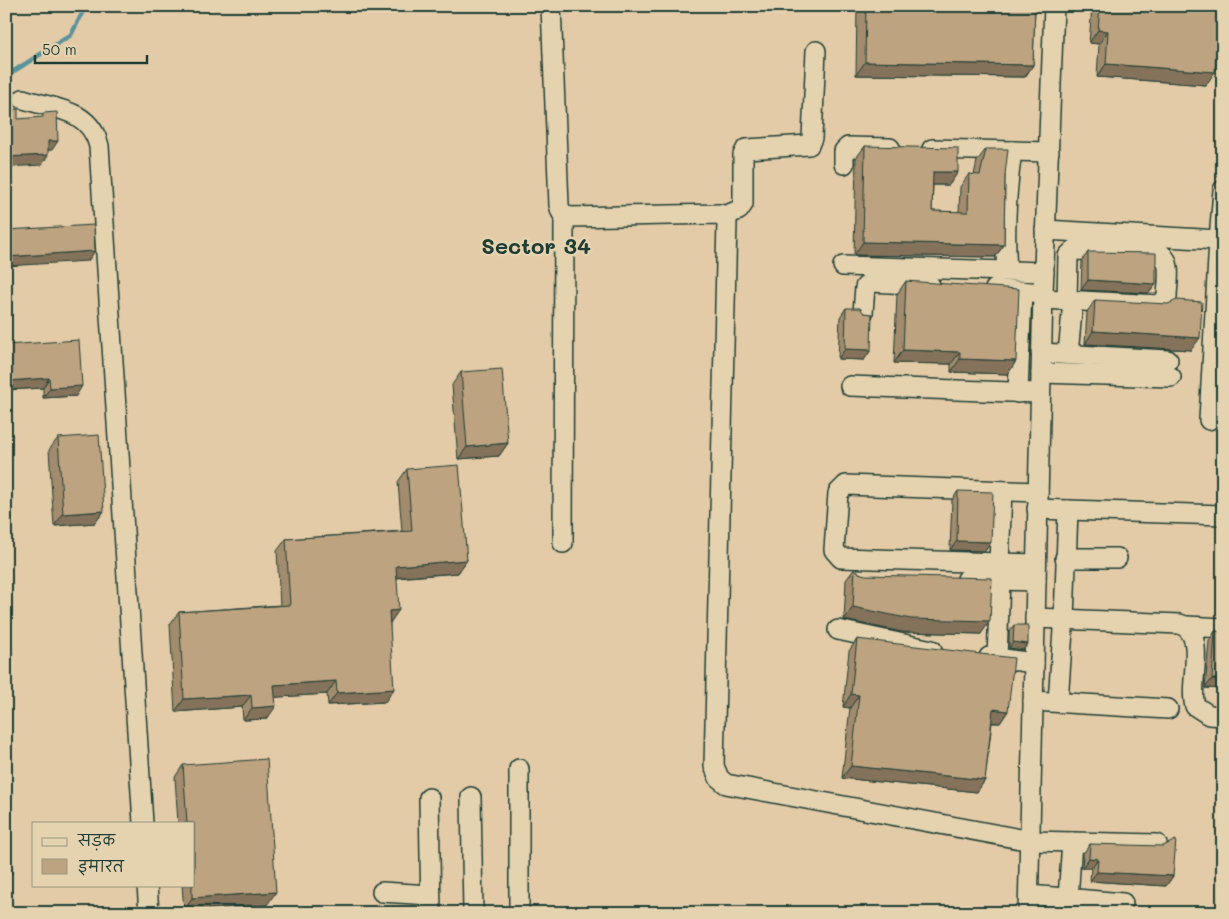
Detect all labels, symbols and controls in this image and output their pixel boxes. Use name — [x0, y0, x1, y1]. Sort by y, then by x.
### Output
scale bar — [35, 32, 148, 64]
text: 50 m — [42, 39, 77, 59]
district label: Sector 34 — [481, 231, 591, 260]
legend — [32, 822, 195, 886]
text: सड़क — [77, 830, 116, 851]
text: इमारत — [78, 856, 125, 876]

